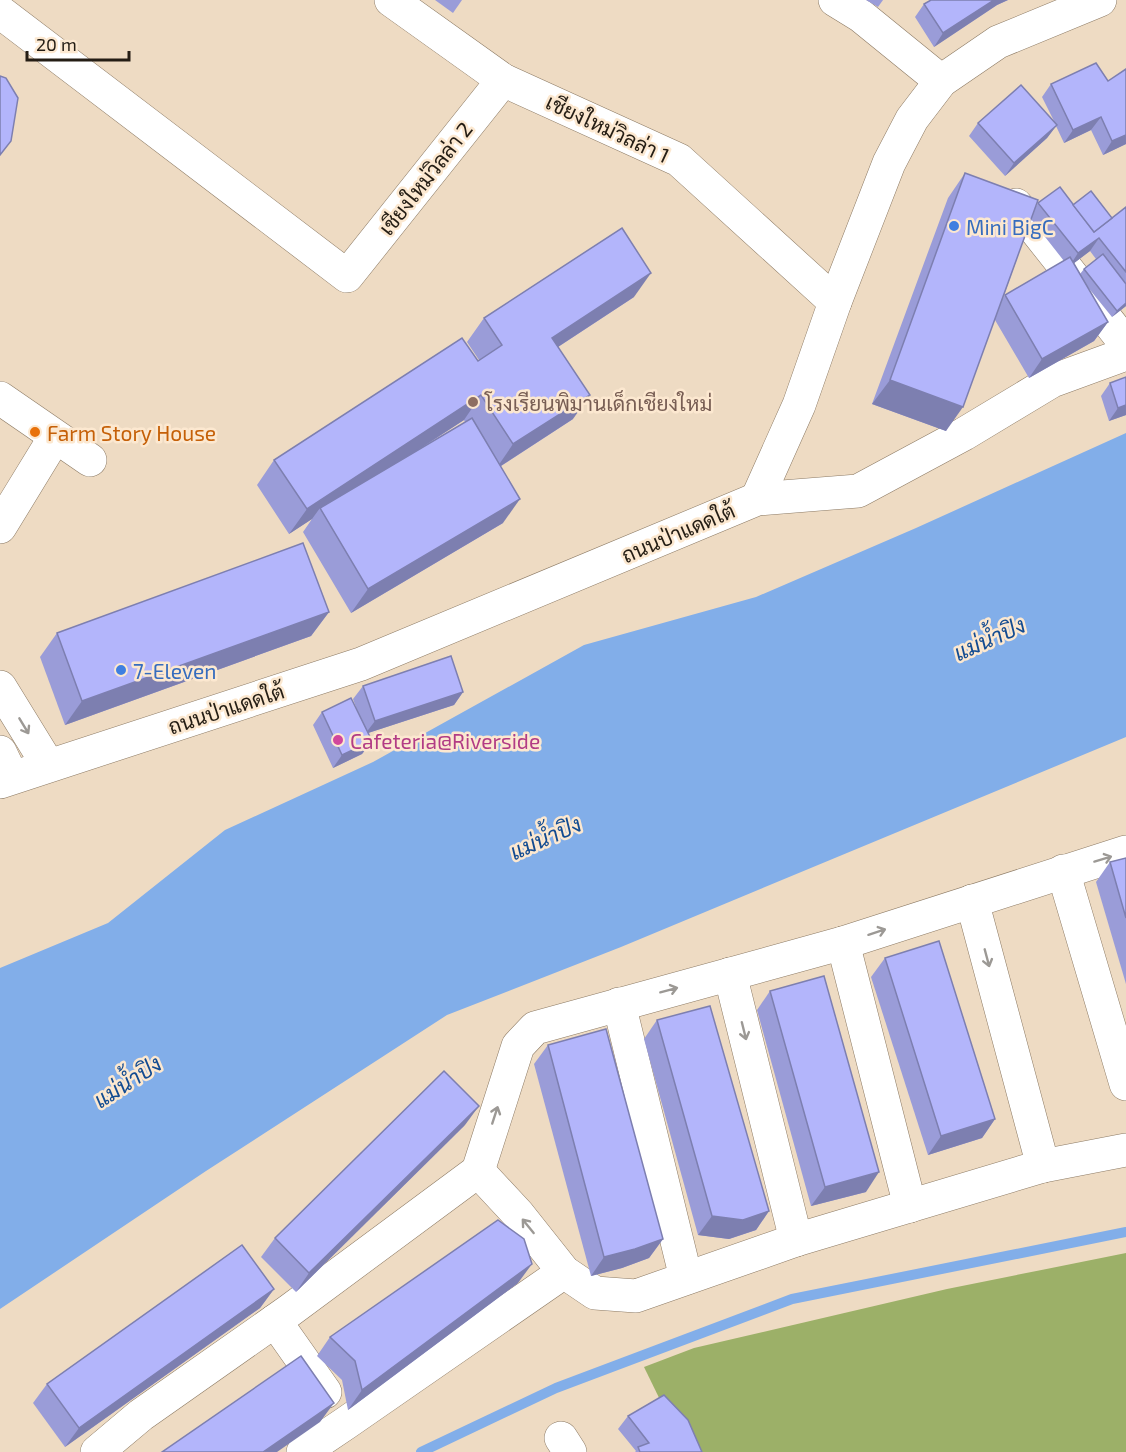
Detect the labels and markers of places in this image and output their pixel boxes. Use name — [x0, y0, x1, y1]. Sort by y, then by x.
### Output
place label: Mini BigC — [966, 214, 1054, 239]
marker: Mini BigC — [947, 219, 961, 233]
place label: โรงเรียนพิมานเด็กเชียงใหม่ — [484, 389, 712, 415]
marker: โรงเรียนพิมานเด็กเชียงใหม่ — [466, 395, 480, 409]
place label: Farm Story House — [47, 420, 216, 445]
marker: Farm Story House — [28, 425, 42, 439]
place label: 7-Eleven — [133, 658, 216, 683]
marker: 7-Eleven — [114, 663, 128, 677]
place label: Cafeteria@Riverside — [350, 728, 540, 753]
marker: Cafeteria@Riverside — [331, 733, 345, 747]

